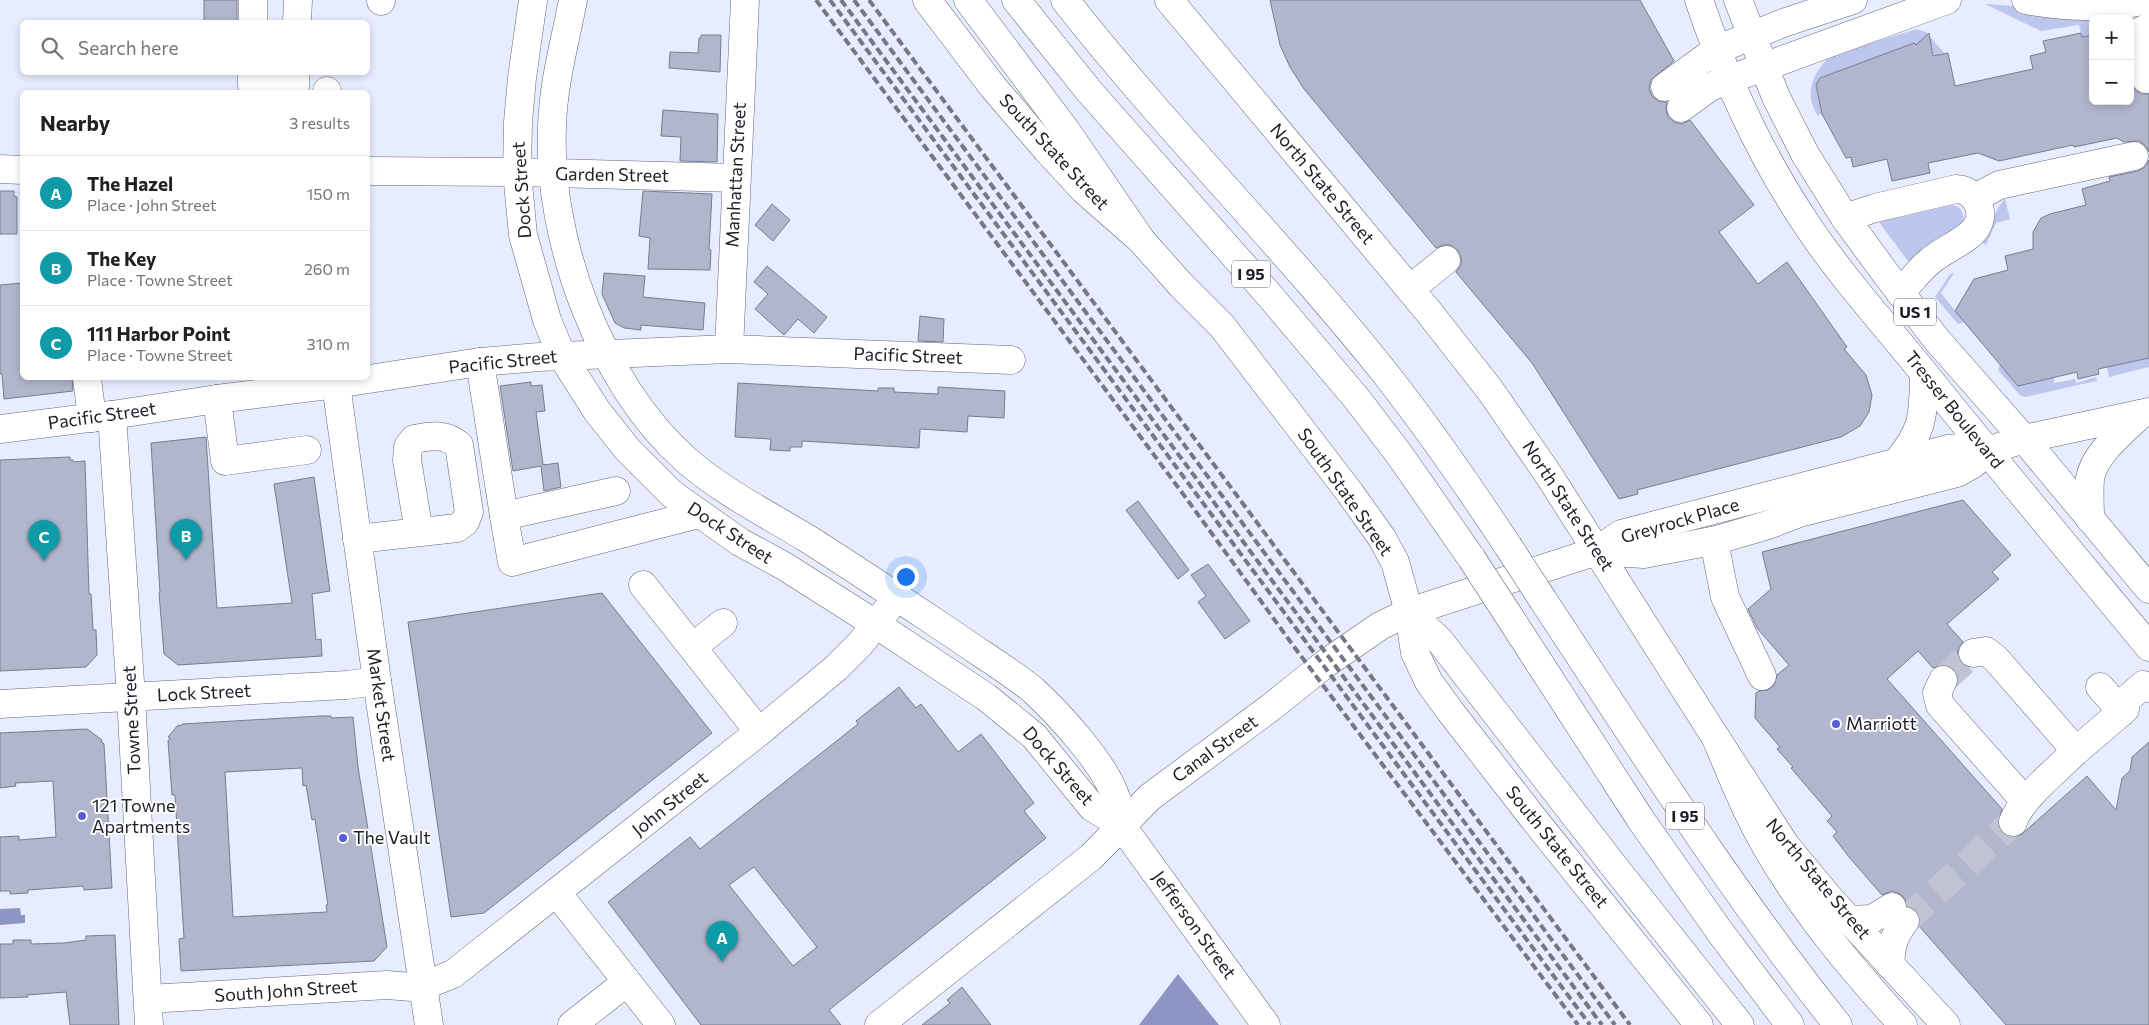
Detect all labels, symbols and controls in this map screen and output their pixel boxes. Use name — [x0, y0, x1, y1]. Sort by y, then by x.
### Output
map controls — [2089, 15, 2134, 105]
button: + — [2089, 15, 2134, 60]
search box — [20, 20, 370, 75]
icon: search — [38, 34, 66, 62]
text: Search here — [78, 36, 178, 59]
button: − — [2089, 60, 2134, 105]
street label: South State Street — [995, 89, 1114, 214]
street label: Manhattan Street — [720, 102, 750, 248]
text: Nearby — [40, 110, 110, 135]
text: 3 results — [289, 113, 350, 132]
street label: North State Street — [1266, 118, 1380, 248]
street label: Dock Street — [507, 141, 535, 239]
street label: Garden Street — [555, 162, 669, 186]
text: The Hazel — [87, 172, 173, 195]
text: A — [50, 184, 62, 203]
text: 150 m — [307, 184, 350, 203]
text: Place · John Street — [87, 195, 217, 214]
text: The Key — [87, 247, 156, 270]
text: B — [51, 259, 61, 278]
text: 260 m — [304, 259, 350, 278]
road number: I 95 — [1232, 260, 1270, 288]
text: Place · Towne Street — [87, 270, 233, 289]
road number: US 1 — [1894, 298, 1936, 326]
text: 111 Harbor Point — [87, 322, 230, 345]
text: C — [51, 334, 61, 353]
text: 310 m — [307, 334, 350, 353]
street label: Pacific Street — [853, 342, 963, 368]
street label: Pacific Street — [447, 344, 558, 378]
text: Place · Towne Street — [87, 345, 233, 364]
street label: Tresser Boulevard — [1901, 346, 2009, 473]
street label: Pacific Street — [46, 397, 157, 434]
street label: South State Street — [1294, 423, 1398, 559]
street label: North State Street — [1519, 436, 1619, 575]
street label: Greyrock Place — [1618, 493, 1741, 547]
street label: Dock Street — [684, 497, 777, 568]
pin: B — [170, 519, 202, 560]
pin: C — [28, 520, 60, 561]
your location — [893, 564, 919, 590]
street label: Market Street — [363, 647, 401, 763]
street label: Towne Street — [117, 665, 145, 775]
street label: Lock Street — [156, 679, 251, 705]
street label: Canal Street — [1167, 710, 1261, 787]
place label: Marriott — [1846, 712, 1917, 734]
marker: Marriott — [1830, 718, 1842, 730]
street label: Dock Street — [1019, 722, 1099, 809]
street label: John Street — [627, 766, 712, 840]
street label: South State Street — [1502, 781, 1614, 912]
place label: 121 Towne Apartments — [92, 794, 190, 837]
road number: I 95 — [1666, 802, 1704, 829]
marker: 121 Towne Apartments — [76, 810, 88, 822]
street label: North State Street — [1762, 813, 1876, 943]
place label: The Vault — [353, 826, 431, 848]
marker: The Vault — [337, 832, 349, 844]
street label: Jefferson Street — [1148, 866, 1241, 983]
pin: A — [706, 921, 738, 962]
street label: South John Street — [214, 974, 358, 1006]

